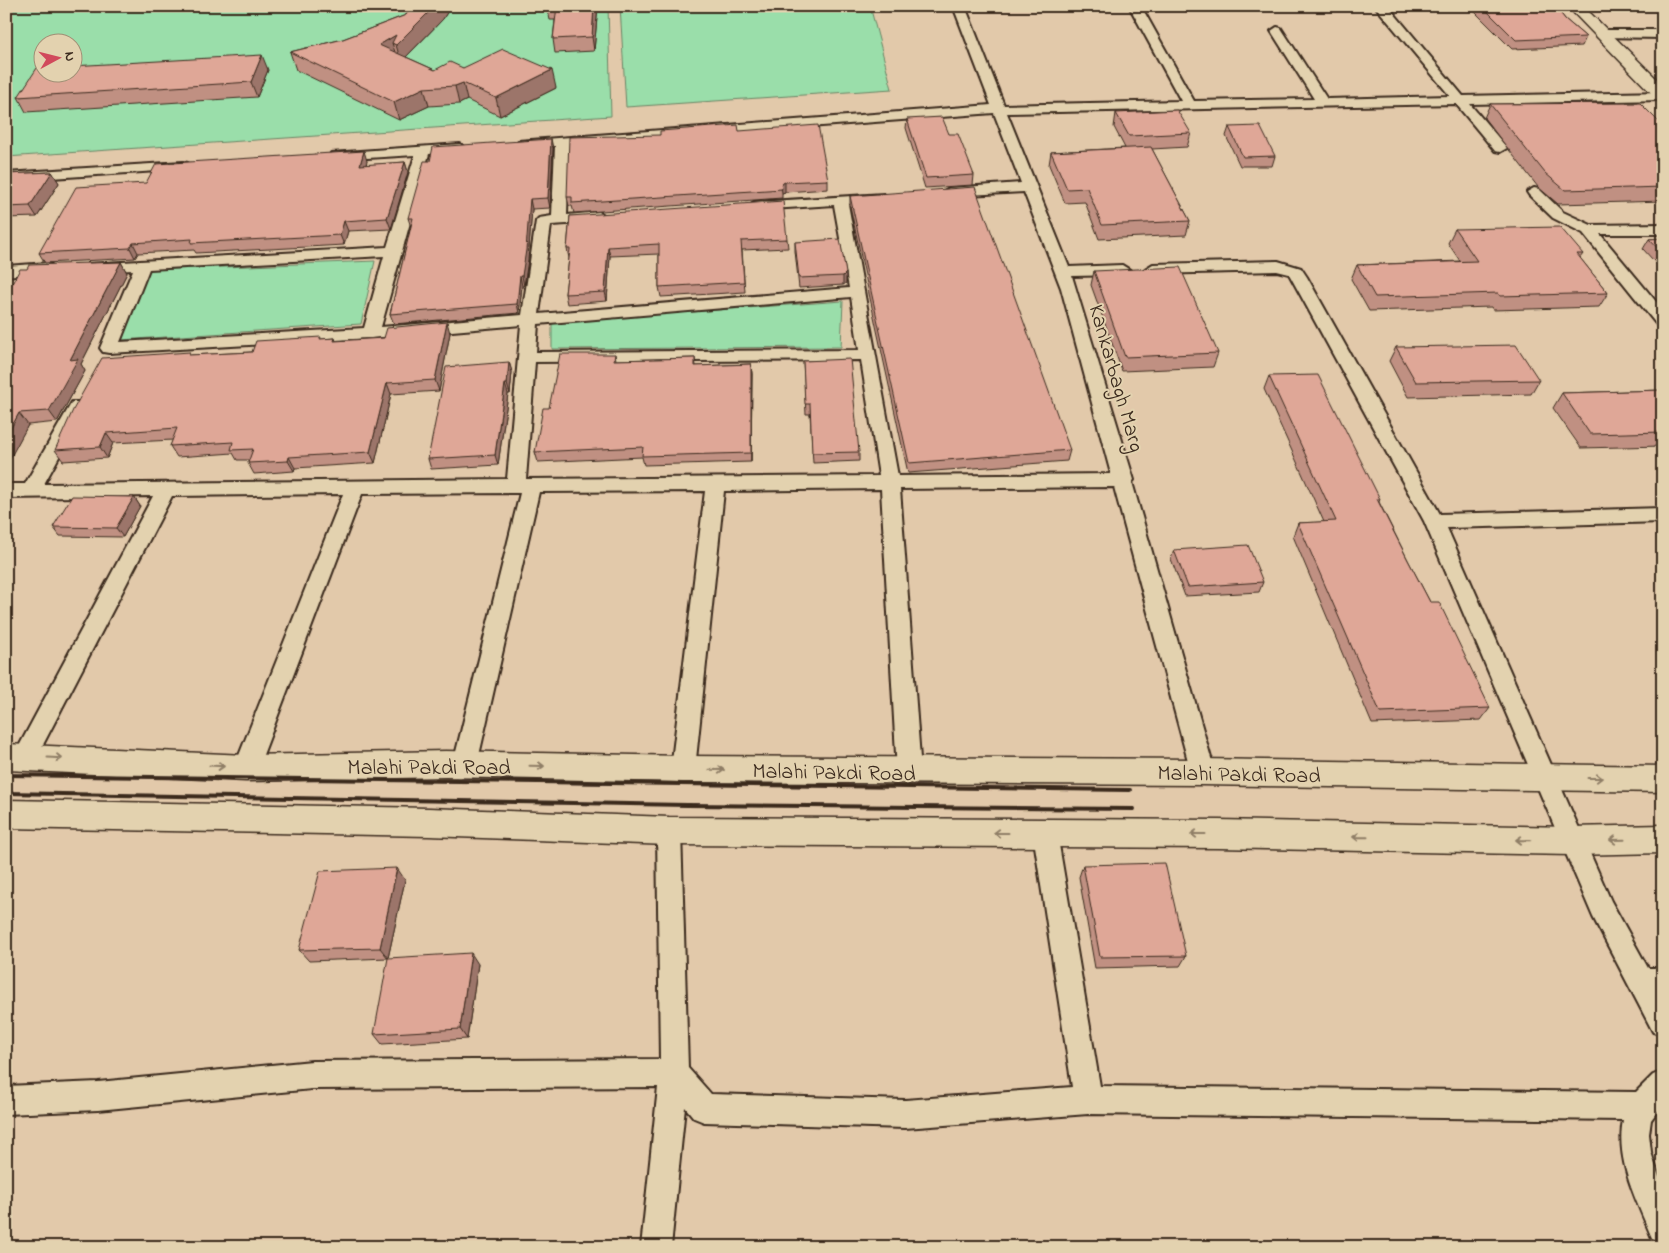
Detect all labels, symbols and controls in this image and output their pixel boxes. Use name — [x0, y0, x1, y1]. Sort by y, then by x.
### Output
north arrow — [32, 32, 82, 82]
text: N — [58, 51, 80, 63]
street label: Kankarbagh Marg — [1078, 301, 1151, 457]
street label: Malahi Pakdi Road — [347, 753, 511, 785]
one-way arrow — [47, 754, 63, 763]
street label: Malahi Pakdi Road — [752, 757, 916, 791]
street label: Malahi Pakdi Road — [1157, 759, 1321, 793]
one-way arrow — [528, 761, 545, 771]
one-way arrow — [209, 762, 225, 771]
one-way arrow — [708, 765, 725, 775]
one-way arrow — [1586, 773, 1603, 783]
one-way arrow — [993, 828, 1009, 837]
one-way arrow — [1190, 829, 1206, 839]
one-way arrow — [1353, 832, 1369, 842]
one-way arrow — [1515, 835, 1532, 845]
one-way arrow — [1609, 835, 1626, 845]

